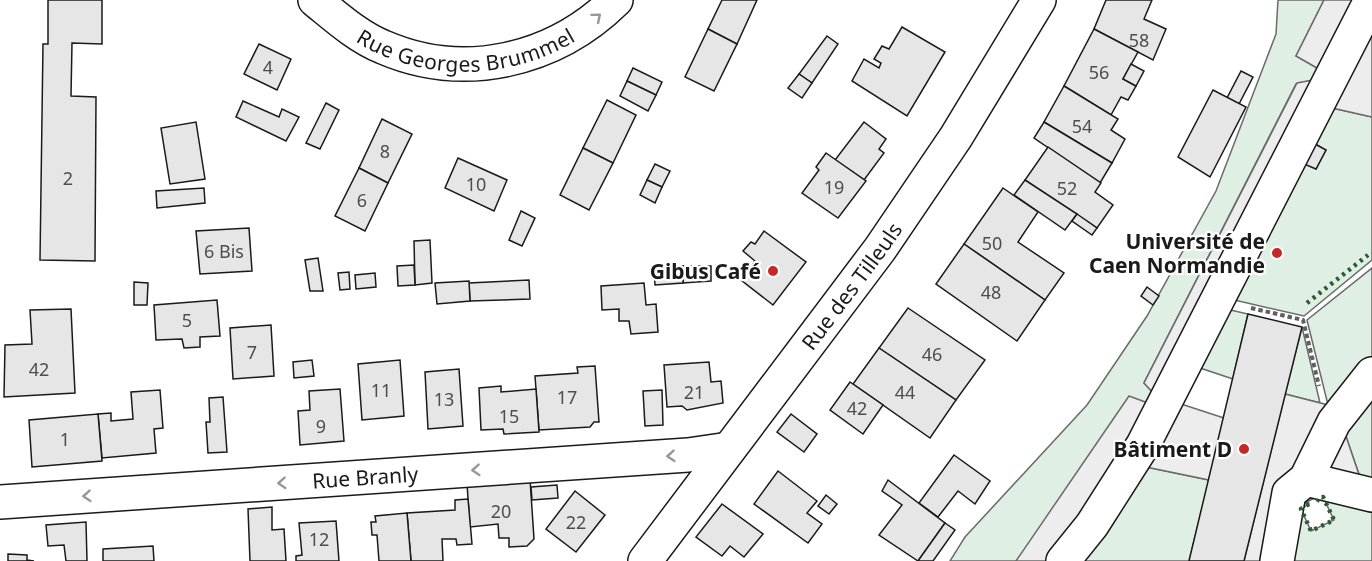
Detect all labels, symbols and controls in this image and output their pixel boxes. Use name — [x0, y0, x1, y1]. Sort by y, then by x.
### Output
one-way arrow — [590, 13, 601, 24]
street label: Rue Georges Brummel — [354, 16, 578, 42]
text: Rue Georges Brummel — [352, 22, 579, 78]
house number: 58 — [1129, 28, 1149, 52]
house number: 4 — [263, 55, 273, 79]
house number: 56 — [1089, 60, 1109, 84]
house number: 54 — [1072, 114, 1092, 138]
house number: 8 — [380, 139, 390, 163]
house number: 2 — [63, 166, 73, 190]
house number: 10 — [466, 172, 486, 196]
house number: 19 — [824, 175, 844, 199]
house number: 52 — [1057, 176, 1077, 200]
house number: 6 — [357, 188, 367, 212]
street label: Rue des Tilleuls — [795, 217, 908, 355]
place label: Université de Caen Normandie — [1089, 227, 1265, 279]
house number: 50 — [982, 231, 1002, 255]
house number: 6 Bis — [204, 239, 244, 263]
marker: Université de Caen Normandie — [1270, 246, 1284, 260]
place label: Gibus Café — [650, 257, 761, 285]
marker: Gibus Café — [766, 264, 780, 278]
house number: 48 — [981, 280, 1001, 304]
house number: 5 — [182, 308, 192, 332]
house number: 7 — [247, 340, 257, 364]
house number: 46 — [922, 342, 942, 366]
house number: 42 — [29, 357, 49, 381]
house number: 11 — [371, 378, 391, 402]
house number: 21 — [684, 380, 704, 404]
house number: 44 — [895, 380, 915, 404]
house number: 17 — [557, 385, 577, 409]
house number: 13 — [434, 387, 454, 411]
house number: 42 — [847, 396, 867, 420]
house number: 15 — [499, 404, 519, 428]
house number: 9 — [316, 414, 326, 438]
house number: 1 — [60, 427, 70, 451]
place label: Bâtiment D — [1113, 435, 1232, 463]
marker: Bâtiment D — [1237, 442, 1251, 456]
one-way arrow — [666, 449, 675, 462]
street label: Rue Branly — [311, 459, 419, 495]
one-way arrow — [472, 463, 481, 476]
one-way arrow — [277, 476, 286, 489]
one-way arrow — [83, 490, 92, 503]
house number: 20 — [491, 499, 511, 523]
house number: 22 — [566, 510, 586, 534]
house number: 12 — [309, 527, 329, 551]

